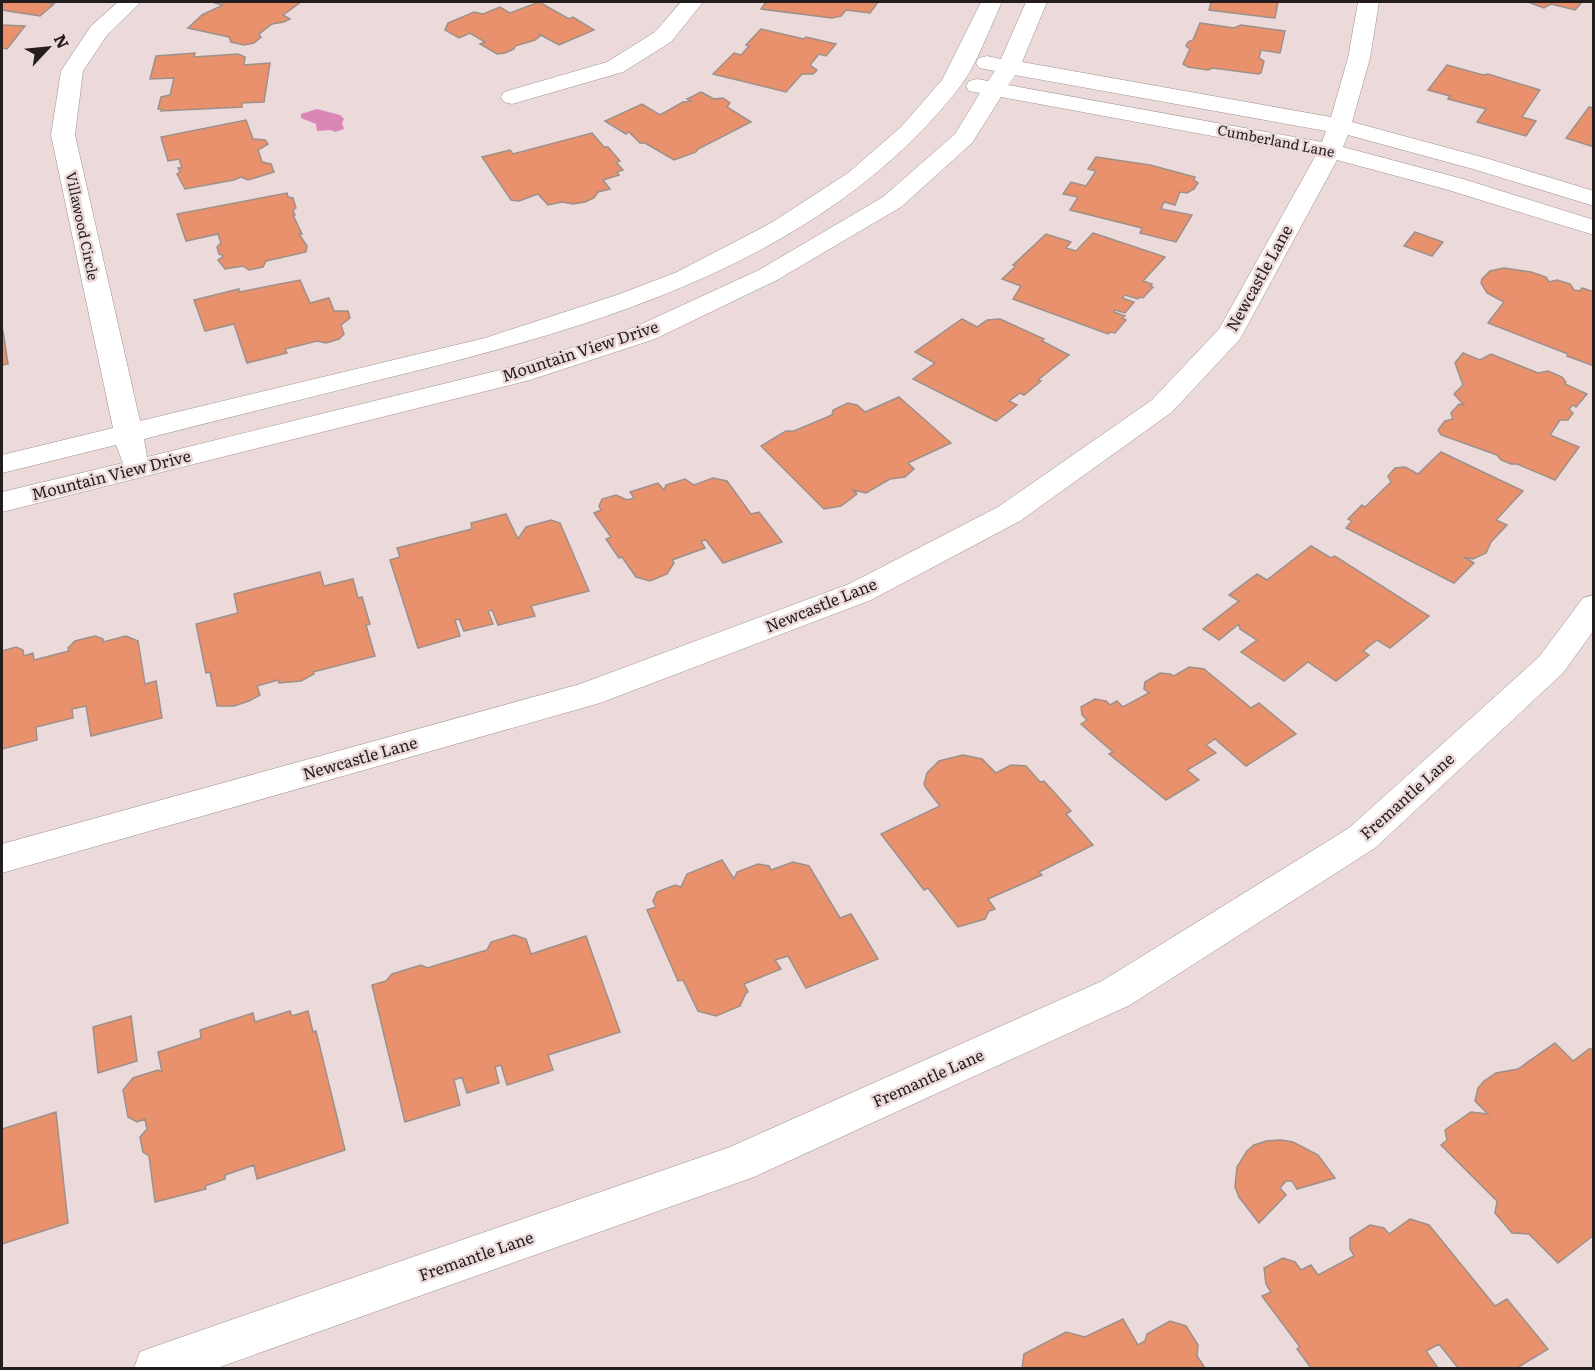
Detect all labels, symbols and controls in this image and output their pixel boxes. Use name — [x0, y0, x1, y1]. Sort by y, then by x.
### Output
north arrow — [18, 18, 78, 78]
text: N — [49, 30, 76, 52]
street label: Cumberland Lane — [1216, 119, 1337, 161]
street label: Villawood Circle — [62, 170, 104, 282]
street label: Newcastle Lane — [1219, 220, 1297, 335]
street label: Mountain View Drive — [498, 313, 661, 387]
street label: Mountain View Drive — [29, 443, 193, 505]
street label: Newcastle Lane — [761, 571, 880, 637]
street label: Newcastle Lane — [300, 729, 420, 785]
street label: Fremantle Lane — [1354, 746, 1459, 844]
street label: Fremantle Lane — [868, 1042, 987, 1112]
street label: Fremantle Lane — [415, 1224, 536, 1286]

